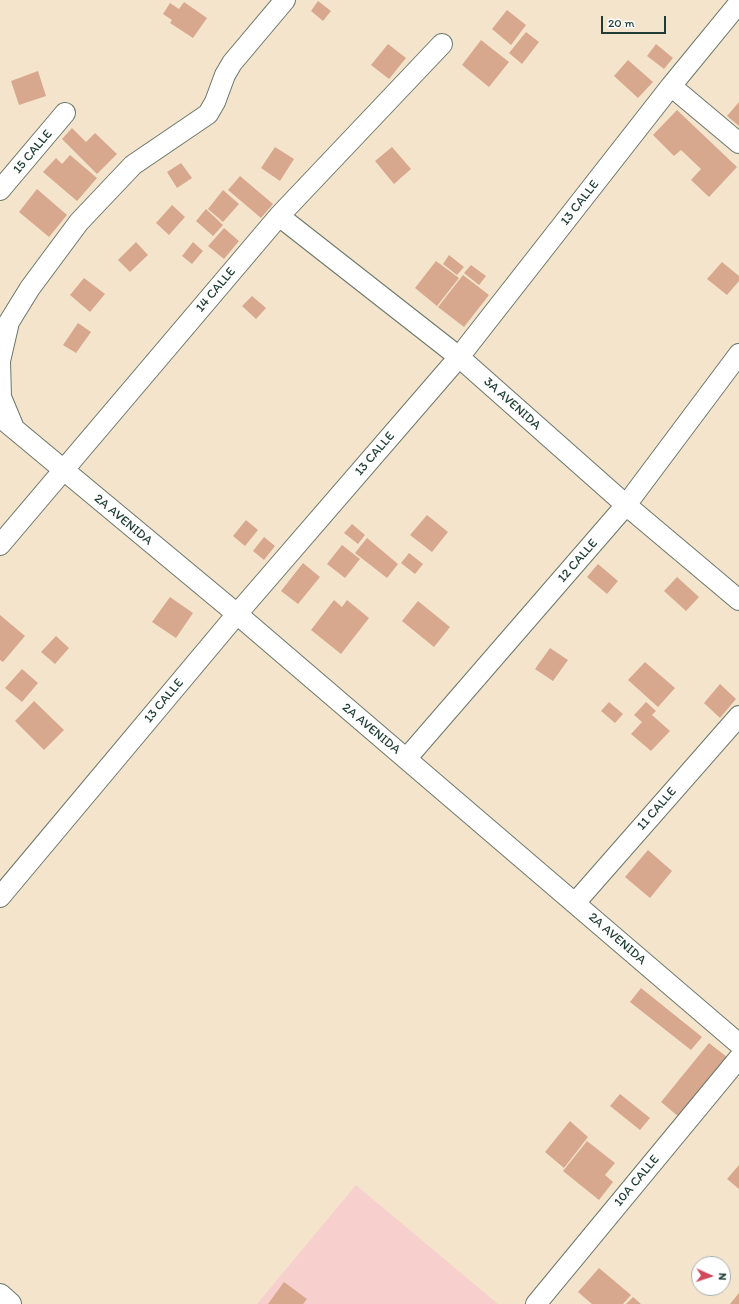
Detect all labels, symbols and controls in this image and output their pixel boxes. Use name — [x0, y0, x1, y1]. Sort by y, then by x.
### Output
scale bar — [603, 8, 668, 34]
text: 20 m — [608, 16, 635, 30]
street label: 15 CALLE — [10, 127, 56, 177]
street label: 13 CALLE — [557, 177, 603, 229]
street label: 14 CALLE — [193, 264, 239, 316]
street label: 3A AVENIDA — [480, 374, 544, 434]
street label: 13 CALLE — [352, 429, 398, 479]
street label: 2A AVENIDA — [91, 491, 155, 549]
street label: 12 CALLE — [555, 536, 601, 586]
street label: 13 CALLE — [141, 676, 187, 726]
street label: 2A AVENIDA — [339, 700, 403, 758]
street label: 11 CALLE — [634, 784, 680, 834]
street label: 2A AVENIDA — [585, 910, 649, 968]
street label: 10A CALLE — [611, 1152, 663, 1210]
north arrow — [691, 1256, 731, 1296]
text: N — [716, 1273, 729, 1281]

